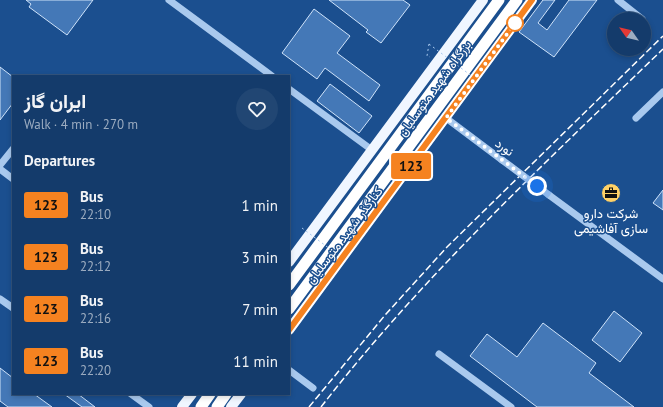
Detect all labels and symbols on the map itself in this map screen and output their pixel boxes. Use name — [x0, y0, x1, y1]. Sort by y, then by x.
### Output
north arrow — [607, 12, 651, 56]
unlabelled marker — [506, 14, 524, 32]
street label: بزرگراه شهید متوسلیان — [394, 37, 475, 140]
street label: نورد — [492, 135, 518, 160]
line badge: 123 — [388, 153, 434, 179]
your location — [527, 176, 547, 196]
office icon: شرکت دارو سازی آفاشیمی — [600, 182, 622, 204]
street label: کنارگذر شهید متوسلیان — [302, 183, 387, 287]
place label: شرکت دارو سازی آفاشیمی — [574, 205, 648, 237]

